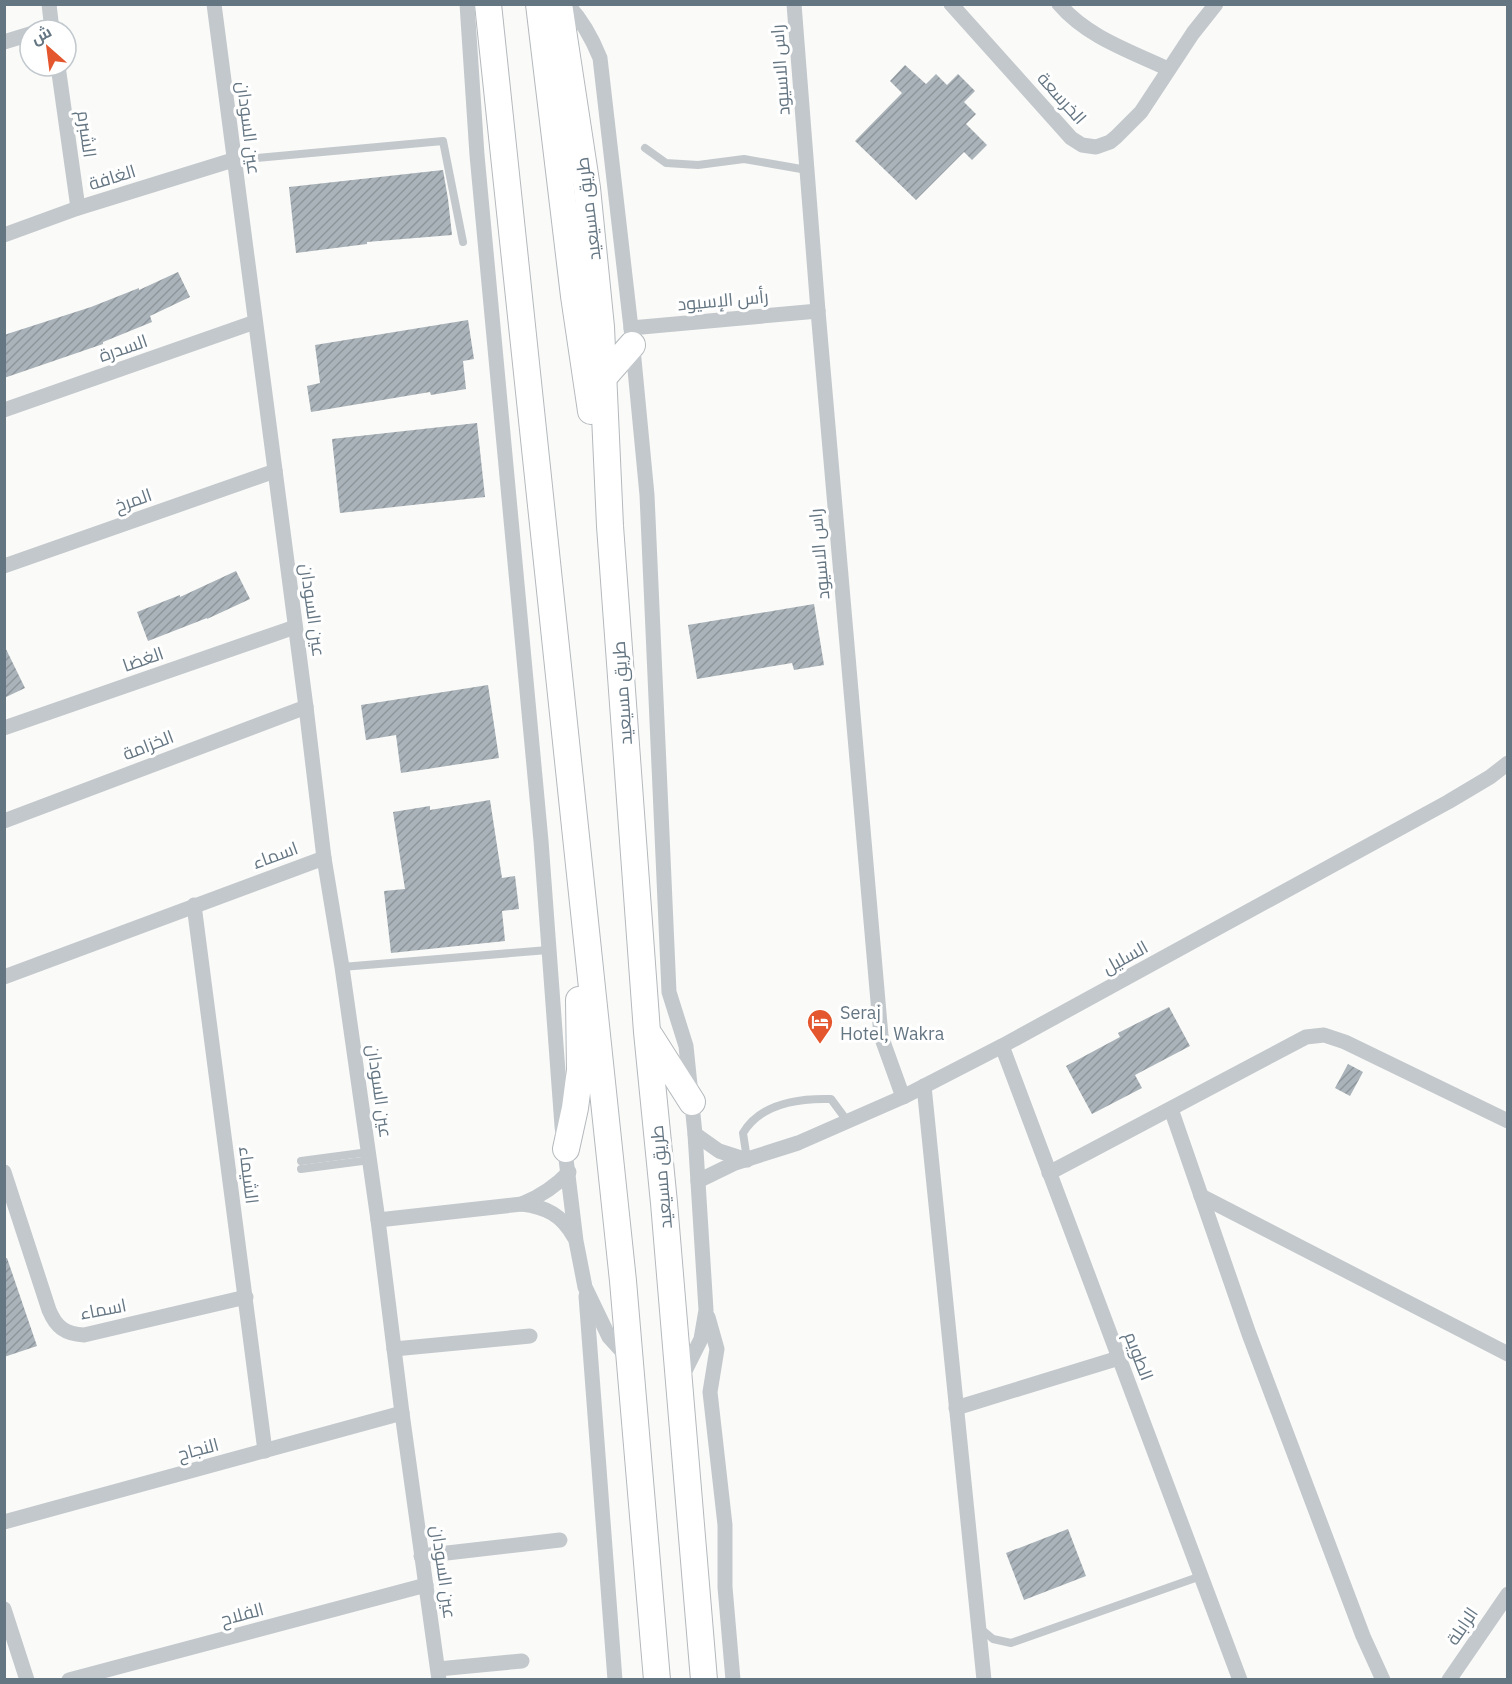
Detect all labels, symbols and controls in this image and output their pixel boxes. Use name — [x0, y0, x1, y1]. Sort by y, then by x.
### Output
north arrow — [18, 18, 78, 78]
text: ش — [27, 21, 55, 48]
street label: راس الاسيود — [765, 24, 795, 116]
street label: الخرسعة — [1032, 67, 1092, 129]
street label: عين السودان — [232, 80, 266, 176]
street label: الشبرم — [71, 109, 102, 159]
street label: طريق مسيعيد — [570, 156, 607, 262]
street label: الغافة — [86, 159, 138, 195]
street label: رأس الإسيود — [676, 285, 770, 315]
street label: السدرة — [96, 329, 150, 367]
street label: المرخ — [111, 483, 155, 518]
street label: راس الاسيود — [804, 507, 834, 601]
street label: عين السودان — [295, 562, 331, 658]
street label: طريق مسيعيد — [607, 640, 638, 746]
street label: الغضا — [119, 641, 167, 677]
street label: الخزامة — [119, 725, 177, 765]
street label: اسماء — [249, 836, 301, 874]
street label: السليل — [1098, 935, 1152, 979]
place label: Seraj Hotel, Wakra — [840, 1001, 945, 1045]
hotel icon: Seraj Hotel, Wakra — [805, 1007, 835, 1045]
street label: عين السودان — [362, 1043, 398, 1139]
street label: طريق مسيعيد — [645, 1124, 678, 1230]
street label: الشيماء — [234, 1145, 264, 1205]
street label: اسماء — [78, 1293, 128, 1325]
street label: الطويم — [1118, 1328, 1159, 1384]
street label: النجاح — [175, 1432, 221, 1466]
street label: عين السودان — [426, 1524, 462, 1620]
street label: الفلاح — [218, 1597, 266, 1632]
street label: الرابلة — [1441, 1603, 1483, 1649]

